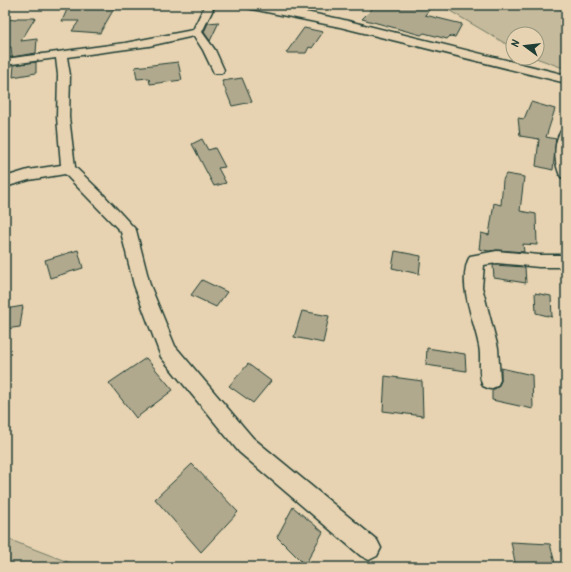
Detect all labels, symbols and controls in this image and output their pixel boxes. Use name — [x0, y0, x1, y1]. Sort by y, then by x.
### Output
north arrow — [505, 26, 545, 66]
text: N — [507, 38, 526, 49]

